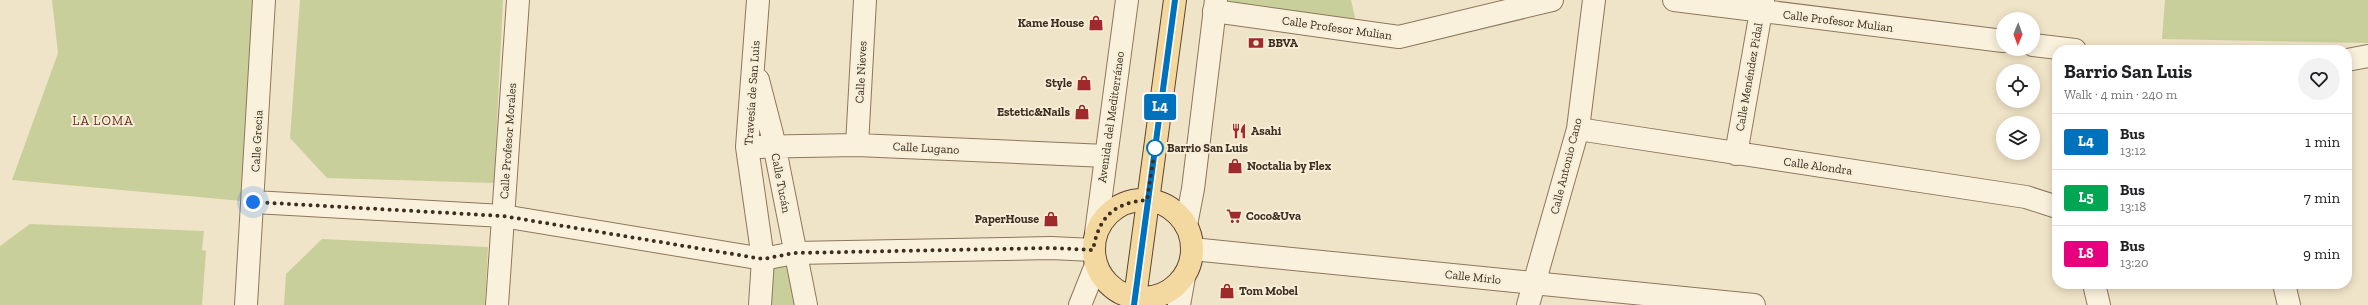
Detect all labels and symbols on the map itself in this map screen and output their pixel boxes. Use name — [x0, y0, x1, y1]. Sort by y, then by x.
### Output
street label: Calle Profesor Mulian — [1782, 7, 1894, 35]
north arrow — [1996, 12, 2040, 56]
street label: Calle Profesor Mulian — [1281, 13, 1393, 43]
shop icon: Kame House — [1087, 14, 1105, 32]
place label: Kame House — [1018, 16, 1084, 30]
street label: Calle Menéndez Pidal — [1733, 22, 1765, 132]
bank icon: BBVA — [1247, 34, 1265, 52]
place label: BBVA — [1268, 36, 1299, 50]
street label: Travesía de San Luis — [741, 40, 763, 146]
street label: Calle Nieves — [852, 40, 870, 104]
street label: Avenida del Mediterráneo — [1095, 50, 1127, 184]
shop icon: Style — [1075, 74, 1093, 92]
place label: Style — [1045, 76, 1072, 90]
street label: Calle Profesor Morales — [497, 83, 519, 199]
line badge: L4 — [1142, 94, 1178, 120]
shop icon: Estetic&Nails — [1073, 103, 1091, 121]
place label: Estetic&Nails — [997, 105, 1070, 119]
street label: Calle Grecia — [248, 109, 266, 172]
district label: LA LOMA — [72, 113, 134, 128]
street label: Calle Antonio Cano — [1547, 116, 1585, 216]
restaurant icon: Asahi — [1230, 122, 1248, 140]
place label: Asahi — [1251, 124, 1282, 138]
street label: Calle Lugano — [892, 139, 960, 157]
marker: Barrio San Luis — [1146, 139, 1164, 157]
place label: Barrio San Luis — [1167, 141, 1249, 155]
street label: Calle Tucán — [768, 152, 794, 214]
street label: Calle Alondra — [1783, 154, 1854, 178]
shop icon: Noctalia by Flex — [1226, 157, 1244, 175]
place label: Noctalia by Flex — [1247, 159, 1332, 173]
your location — [243, 192, 263, 212]
supermarket icon: Coco&Uva — [1225, 207, 1243, 225]
place label: Coco&Uva — [1246, 209, 1301, 223]
shop icon: PaperHouse — [1042, 210, 1060, 228]
place label: PaperHouse — [975, 212, 1039, 226]
street label: Calle Mirlo — [1444, 267, 1502, 287]
shop icon: Tom Mobel — [1218, 282, 1236, 300]
place label: Tom Mobel — [1239, 284, 1299, 298]

